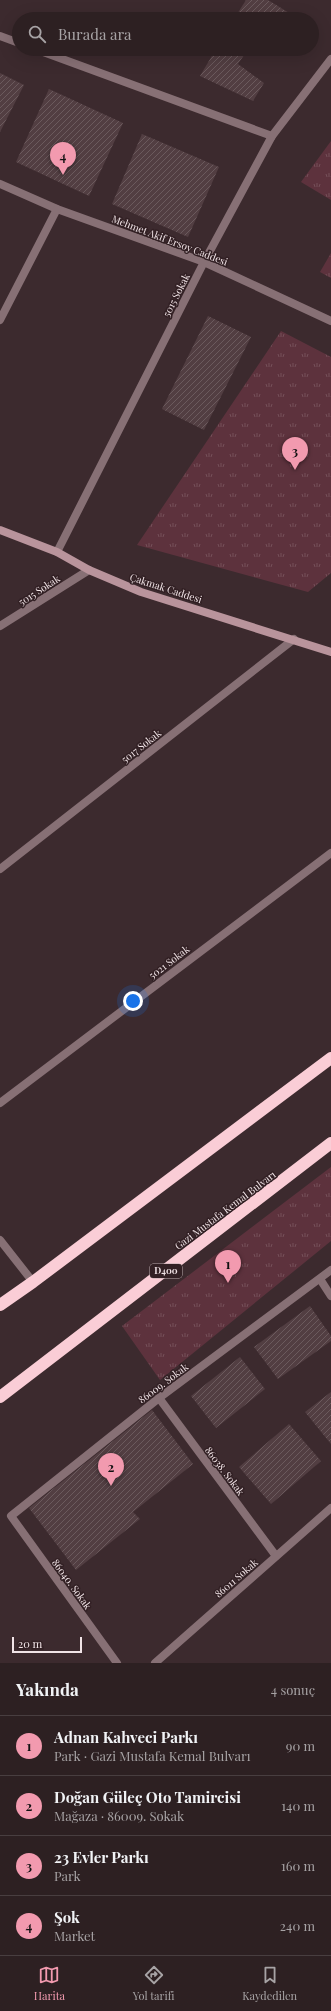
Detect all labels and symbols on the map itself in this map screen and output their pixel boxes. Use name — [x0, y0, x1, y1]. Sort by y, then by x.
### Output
pin: 4 — [50, 142, 76, 175]
street label: Mehmet Akif Ersoy Caddesi — [110, 211, 230, 269]
street label: 5015 Sokak — [159, 270, 193, 319]
pin: 3 — [282, 437, 308, 470]
street label: Çakmak Caddesi — [128, 570, 204, 606]
street label: 5015 Sokak — [16, 571, 63, 609]
street label: 5017 Sokak — [118, 726, 164, 766]
street label: 5021 Sokak — [146, 942, 193, 982]
your location — [123, 991, 143, 1011]
street label: Gazi Mustafa Kemal Bulvarı — [172, 1167, 278, 1253]
pin: 1 — [215, 1250, 241, 1283]
road number: D400 — [150, 1264, 182, 1278]
street label: 86009. Sokak — [135, 1359, 191, 1406]
street label: 86038. Sokak — [202, 1444, 248, 1499]
pin: 2 — [98, 1453, 124, 1486]
street label: 86011 Sokak — [211, 1555, 261, 1601]
street label: 86040. Sokak — [49, 1556, 95, 1612]
scale bar — [12, 1635, 82, 1654]

